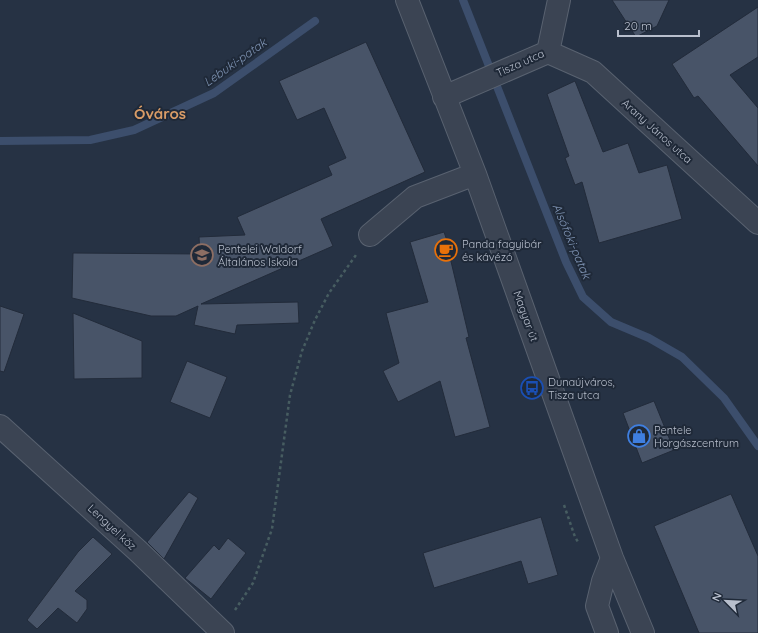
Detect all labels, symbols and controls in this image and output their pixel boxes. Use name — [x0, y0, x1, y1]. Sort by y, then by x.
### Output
scale bar — [618, 12, 699, 38]
text: 20 m — [624, 18, 652, 33]
water label: Lebuki-patak — [201, 34, 271, 89]
street label: Tisza utca — [494, 46, 546, 80]
street label: Arany János utca — [619, 96, 695, 166]
district label: Óváros — [134, 104, 186, 123]
water label: Alsófoki-patak — [549, 201, 595, 282]
cafe icon: Panda fagyibár és kávézó — [433, 237, 459, 263]
place label: Panda fagyibár és kávézó — [462, 237, 542, 264]
school or university icon: Pentelei Waldorf Általános Iskola — [189, 242, 215, 268]
place label: Pentelei Waldorf Általános Iskola — [218, 242, 302, 269]
street label: Magyar út — [510, 289, 542, 343]
bus stop icon: Dunaújváros, Tisza utca — [519, 375, 545, 401]
place label: Dunaújváros, Tisza utca — [548, 375, 615, 402]
shop icon: Pentele Horgászcentrum — [626, 423, 652, 449]
place label: Pentele Horgászcentrum — [654, 423, 739, 450]
street label: Lengyel köz — [85, 501, 139, 553]
north arrow — [706, 581, 746, 621]
text: N — [709, 590, 725, 603]

